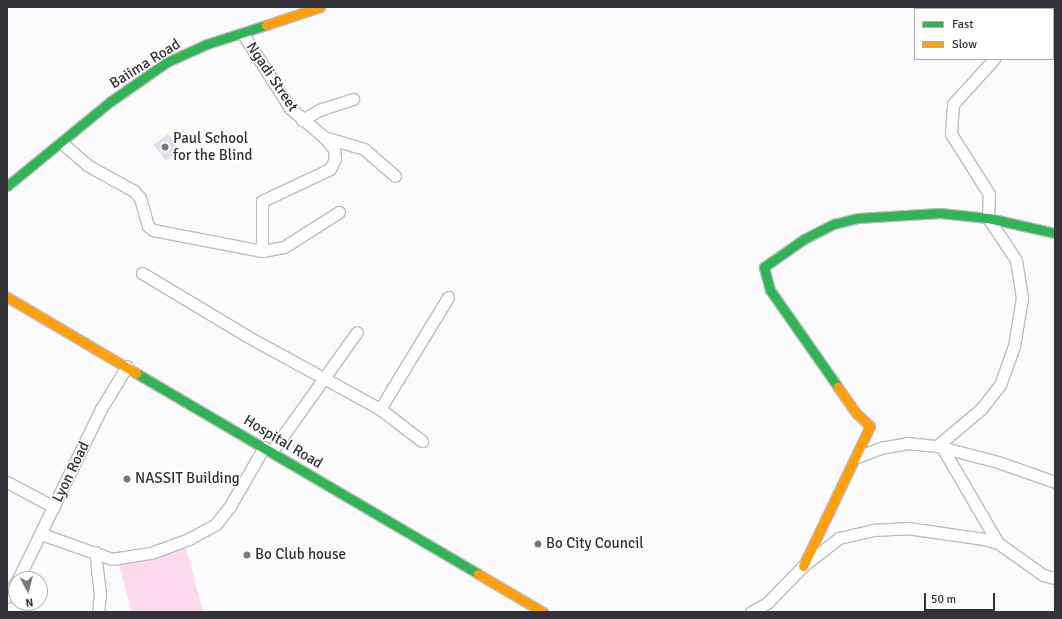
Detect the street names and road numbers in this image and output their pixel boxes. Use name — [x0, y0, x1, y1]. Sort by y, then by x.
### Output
street label: Baiima Road — [106, 35, 184, 93]
street label: Ngadi Street — [242, 39, 302, 115]
street label: Hospital Road — [240, 411, 326, 473]
street label: Lyon Road — [49, 439, 93, 505]

